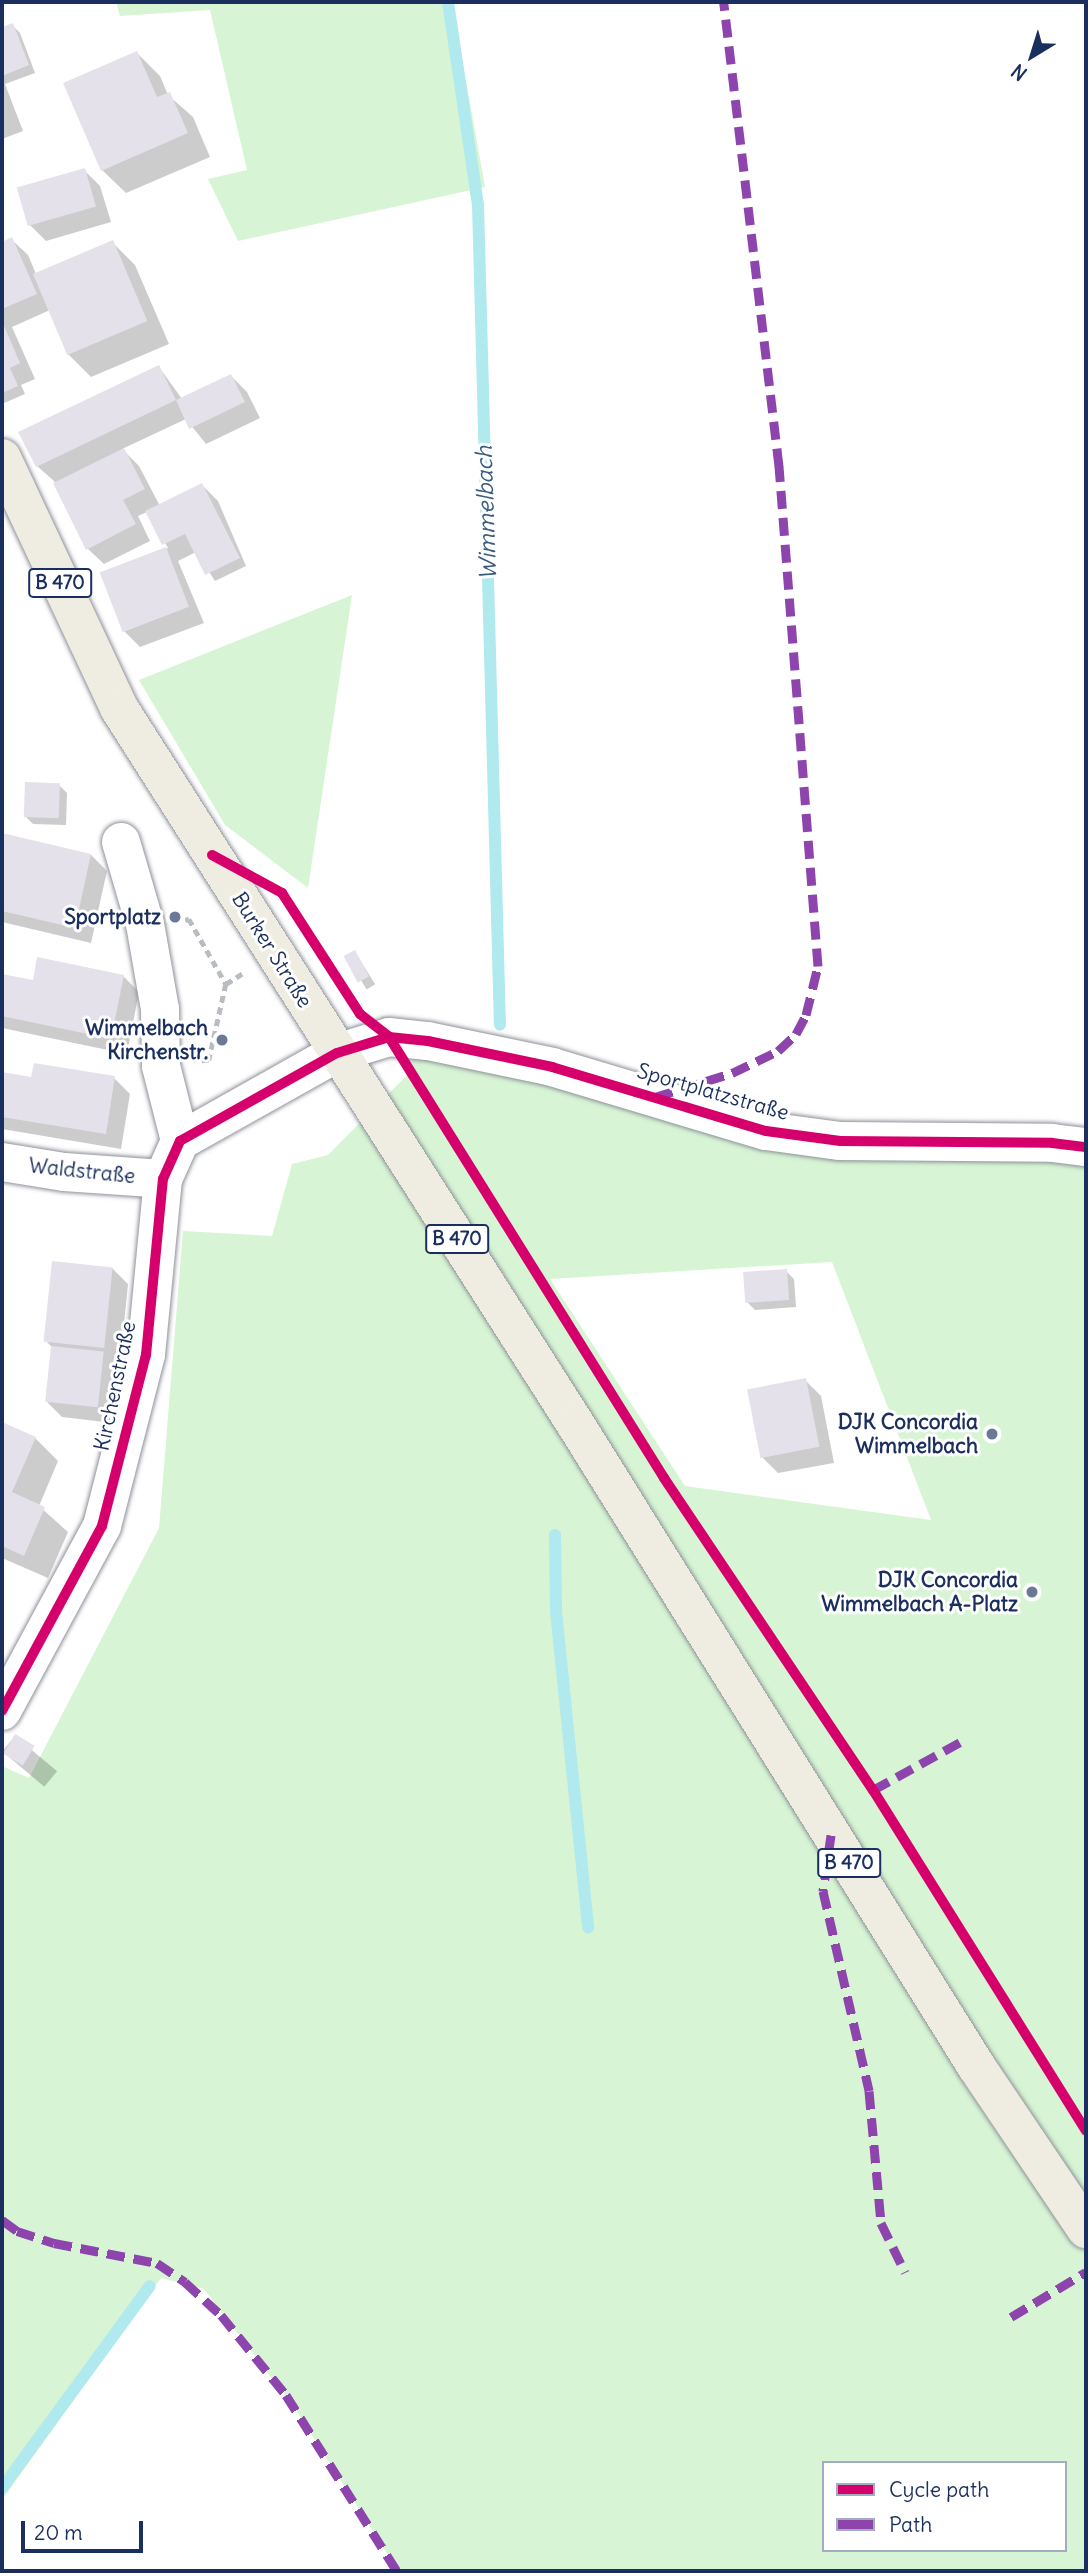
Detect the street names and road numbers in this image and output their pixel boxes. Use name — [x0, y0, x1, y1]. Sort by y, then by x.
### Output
road number: B 470 — [27, 568, 93, 598]
street label: Burker Straße — [226, 888, 318, 1012]
street label: Sportplatzstraße — [634, 1058, 792, 1126]
street label: Waldstraße — [27, 1153, 137, 1189]
road number: B 470 — [424, 1224, 490, 1254]
street label: Kirchenstraße — [89, 1319, 141, 1453]
road number: B 470 — [816, 1848, 882, 1879]

